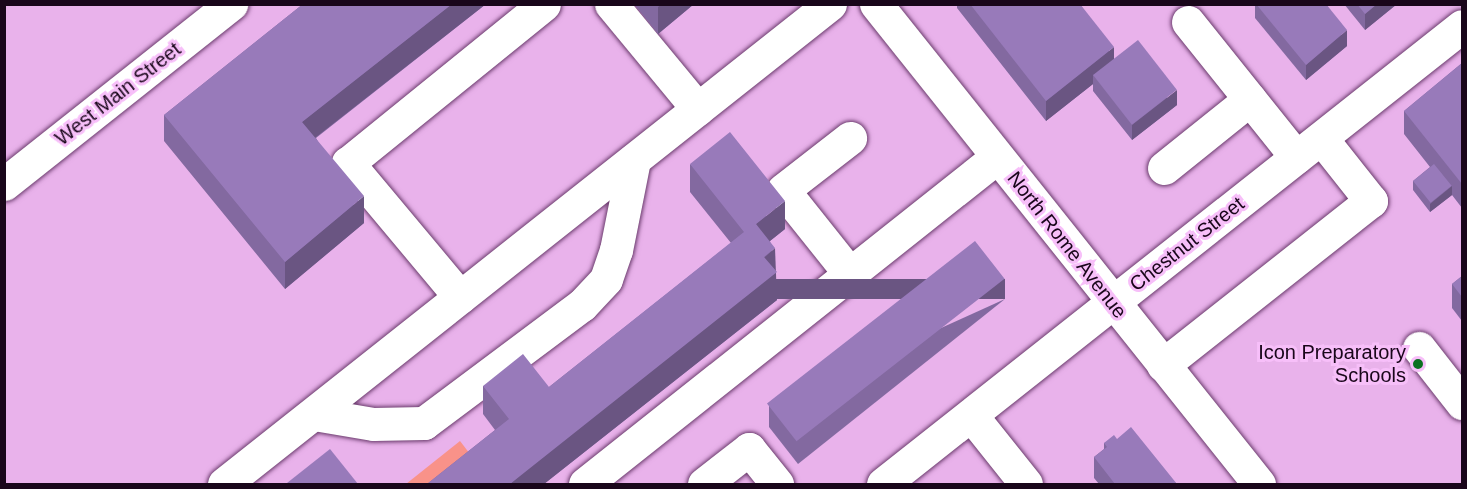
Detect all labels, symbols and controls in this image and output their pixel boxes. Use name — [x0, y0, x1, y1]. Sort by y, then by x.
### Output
street label: West Main Street — [50, 37, 186, 151]
street label: North Rome Avenue — [1002, 166, 1132, 324]
street label: Chestnut Street — [1125, 192, 1249, 296]
place label: Icon Preparatory Schools — [1258, 340, 1406, 387]
marker: Icon Preparatory Schools — [1411, 357, 1425, 371]

